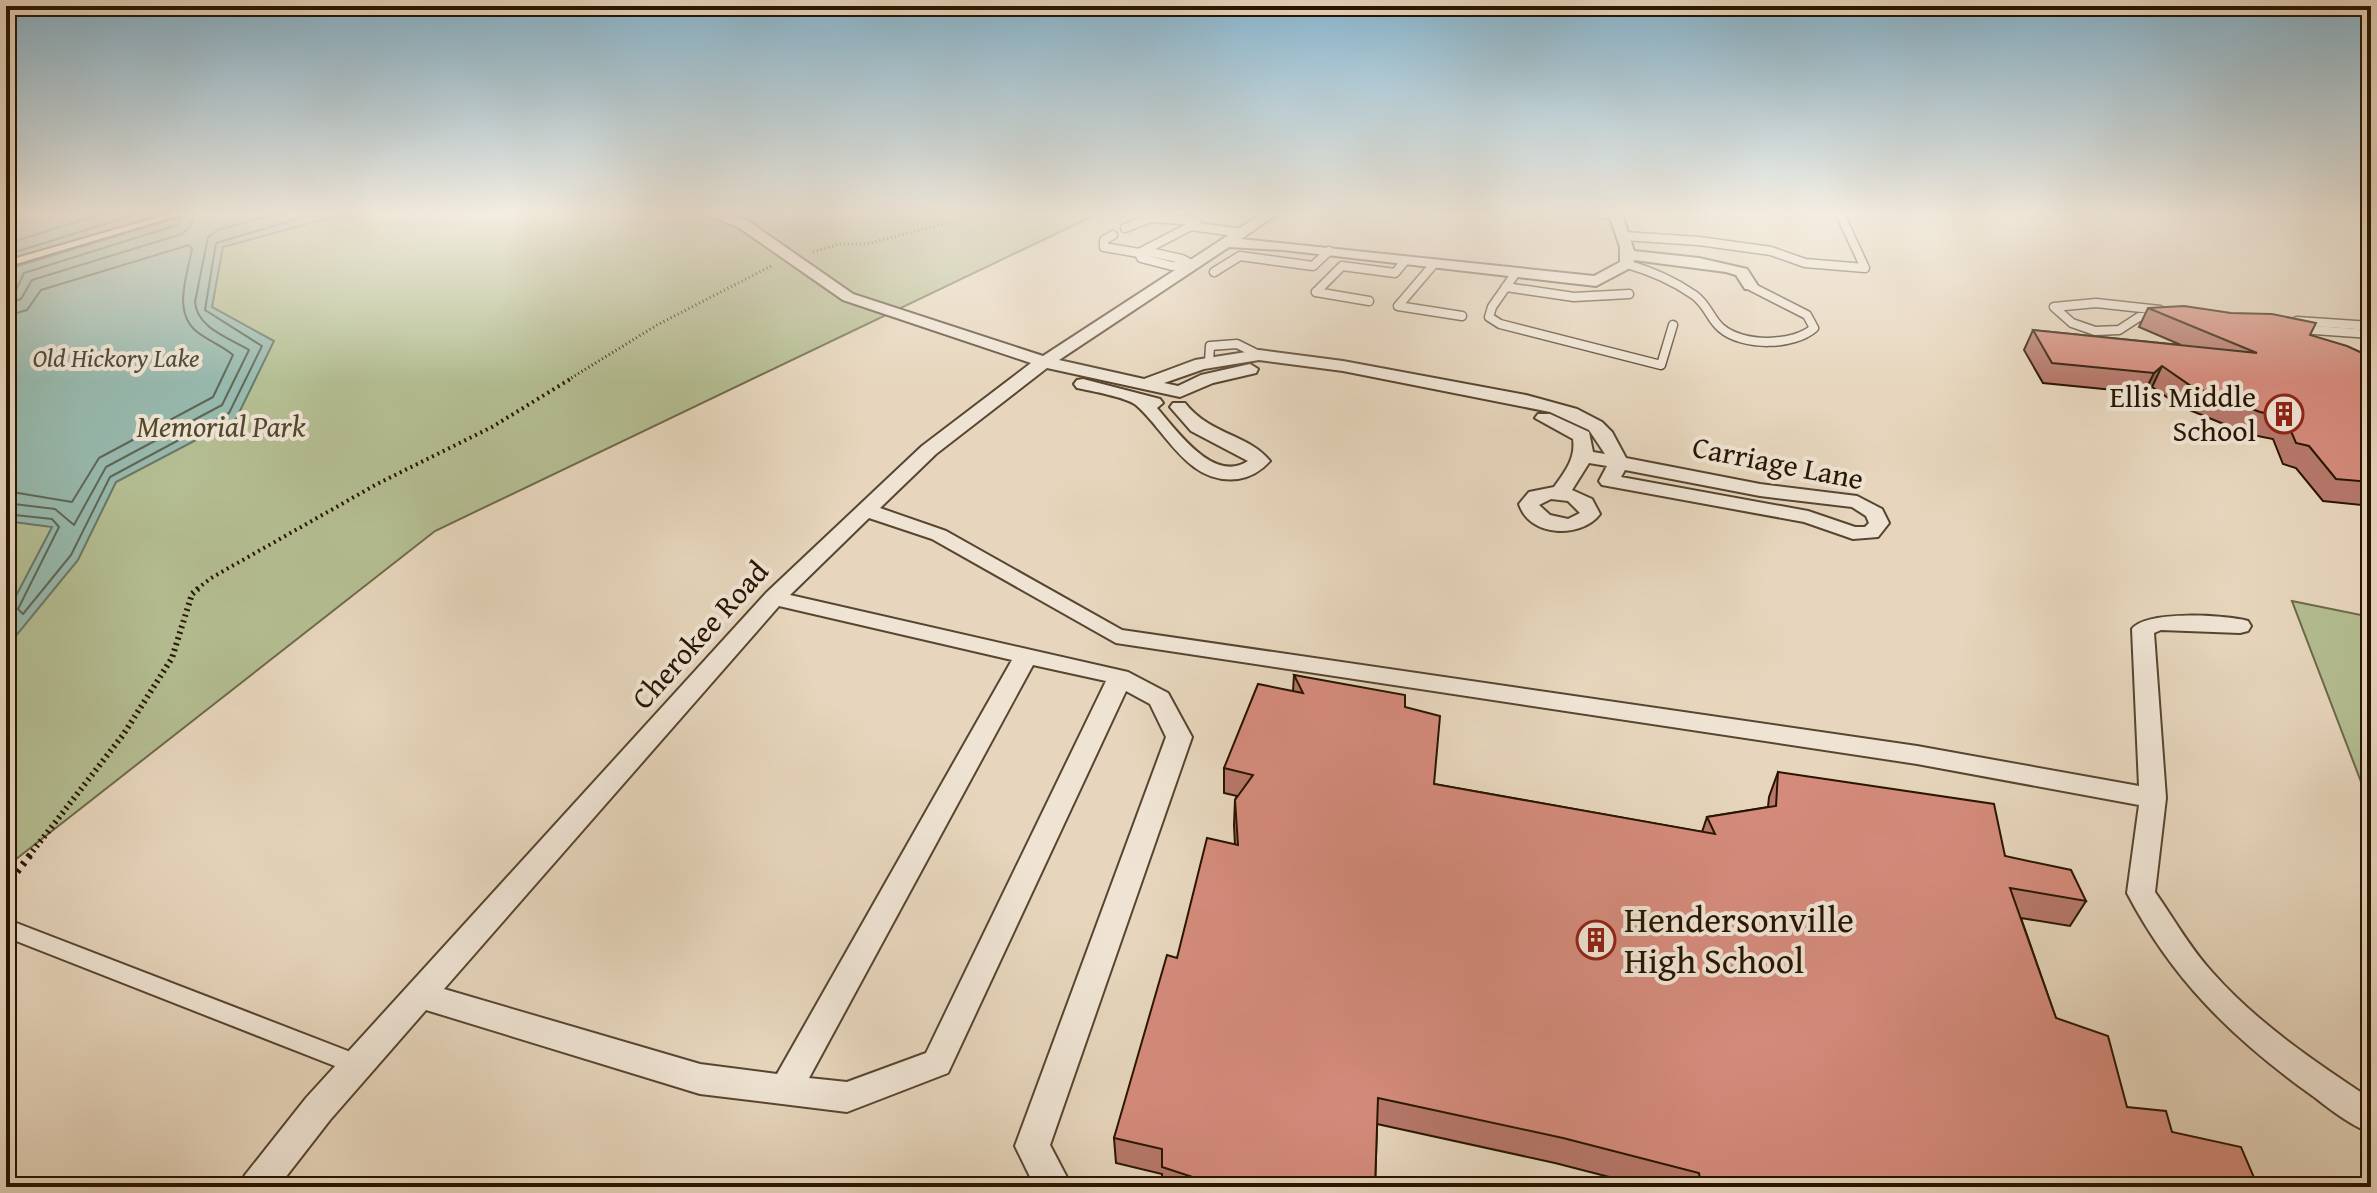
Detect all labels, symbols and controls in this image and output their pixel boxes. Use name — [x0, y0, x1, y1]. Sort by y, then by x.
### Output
water label: Old Hickory Lake — [32, 338, 200, 377]
place label: Ellis Middle School — [2110, 374, 2256, 452]
building icon: Ellis Middle School — [2263, 393, 2305, 435]
park label: Memorial Park — [137, 404, 306, 448]
street label: Carriage Lane — [1689, 424, 1867, 500]
street label: Cherokee Road — [620, 550, 778, 718]
place label: Hendersonville High School — [1624, 892, 1854, 986]
building icon: Hendersonville High School — [1575, 919, 1617, 961]

